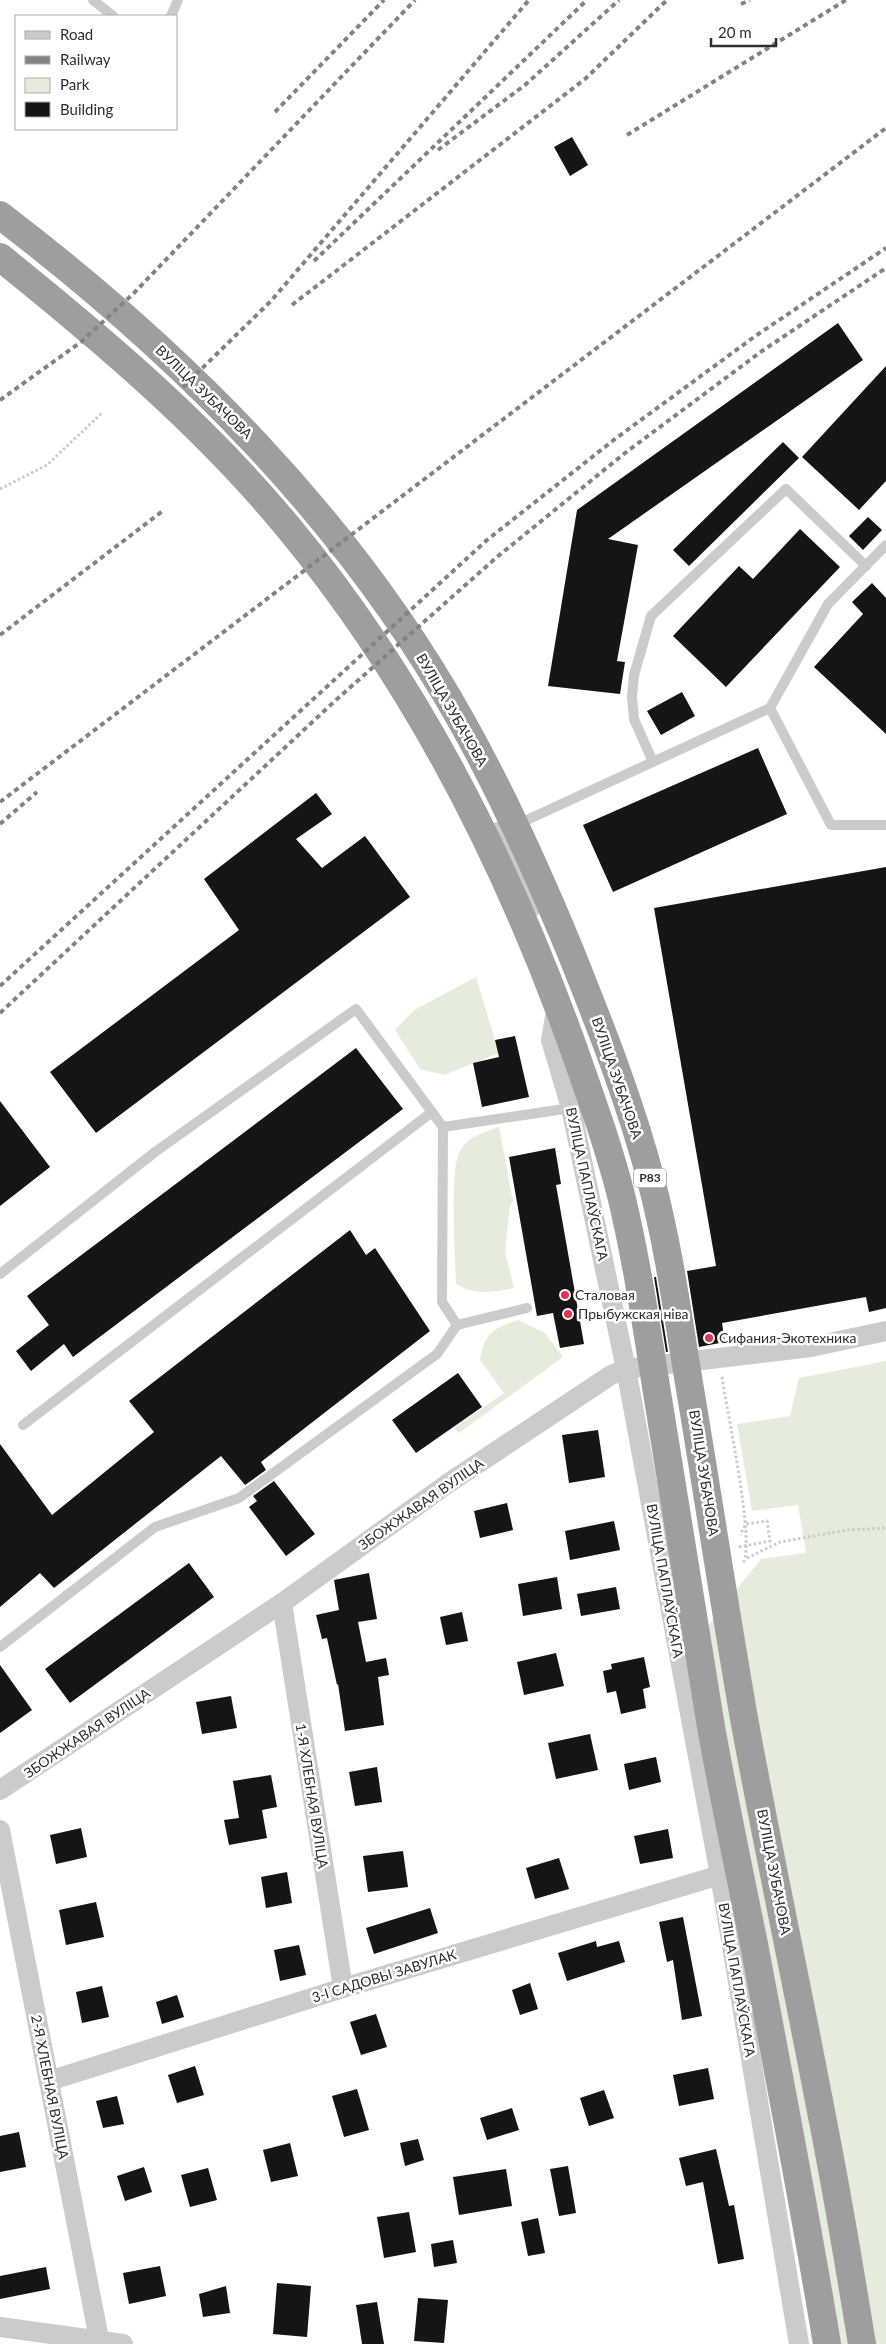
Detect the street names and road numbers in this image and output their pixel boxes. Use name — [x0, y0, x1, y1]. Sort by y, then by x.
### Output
street label: ВУЛІЦА ЗУБАЧОВА — [153, 341, 257, 442]
street label: ВУЛІЦА ЗУБАЧОВА — [413, 650, 492, 770]
street label: ВУЛІЦА ЗУБАЧОВА — [589, 1015, 646, 1141]
street label: ВУЛІЦА ПАПЛАЎСКАГА — [563, 1106, 612, 1263]
road number: Р83 — [634, 1168, 666, 1188]
street label: ВУЛІЦА ЗУБАЧОВА — [686, 1409, 723, 1538]
street label: ЗБОЖЖАВАЯ ВУЛІЦА — [355, 1454, 487, 1553]
street label: ВУЛІЦА ПАПЛАЎСКАГА — [644, 1502, 688, 1660]
street label: ЗБОЖЖАВАЯ ВУЛІЦА — [20, 1684, 154, 1781]
street label: 1-Я ХЛЕБНАЯ ВУЛІЦА — [293, 1722, 332, 1870]
street label: ВУЛІЦА ЗУБАЧОВА — [754, 1808, 795, 1937]
street label: ВУЛІЦА ПАПЛАЎСКАГА — [716, 1901, 760, 2059]
street label: 3-І САДОВЫ ЗАВУЛАК — [310, 1945, 459, 2006]
street label: 2-Я ХЛЕБНАЯ ВУЛІЦА — [28, 2013, 73, 2161]

